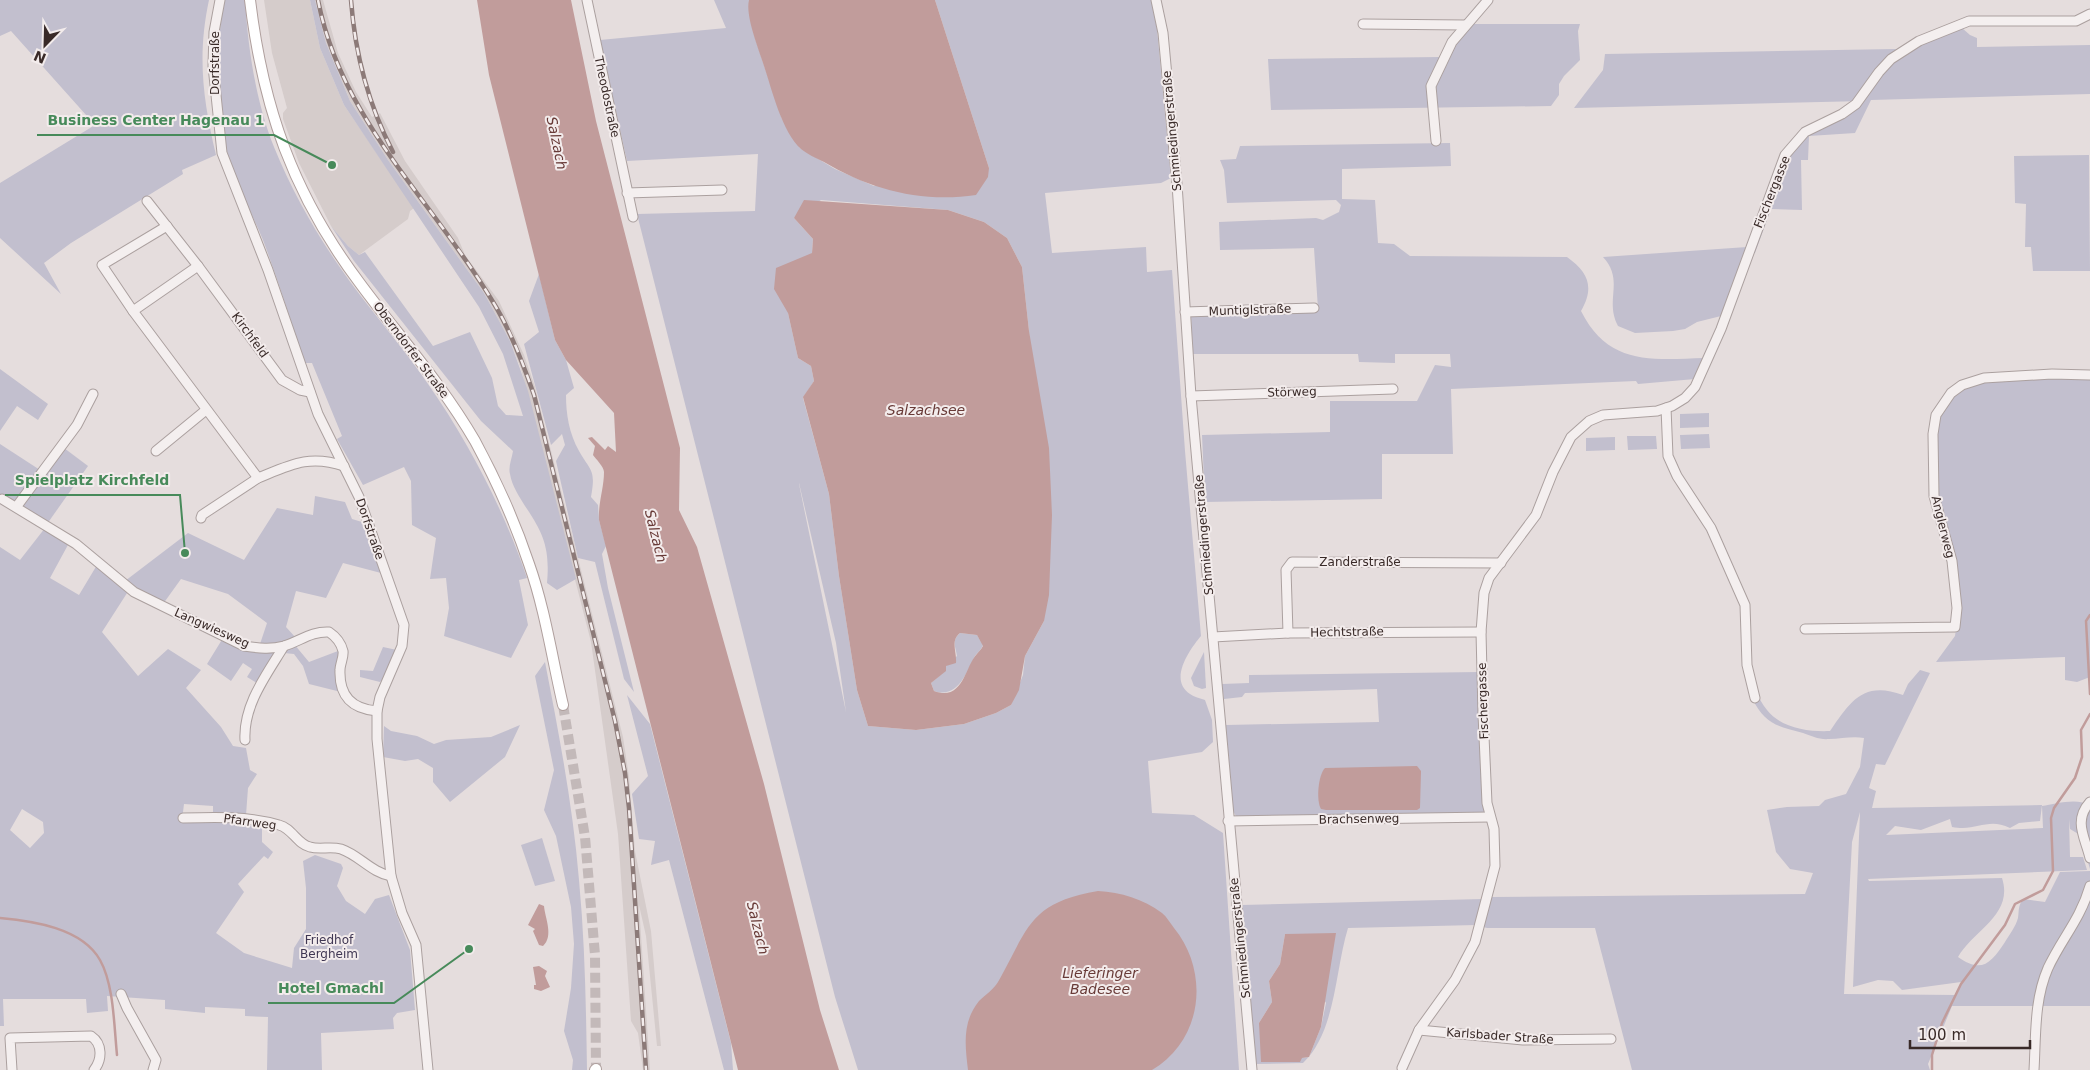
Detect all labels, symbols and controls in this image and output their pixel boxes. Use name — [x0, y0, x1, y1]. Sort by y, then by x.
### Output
north arrow — [20, 20, 70, 70]
street label: Dorfstraße — [208, 31, 222, 95]
text: N — [31, 47, 48, 67]
street label: Theodostraße — [591, 54, 622, 139]
street label: Schmiedingerstraße — [1160, 70, 1184, 192]
callout: Business Center Hagenau 1 — [37, 106, 274, 135]
text: Business Center Hagenau 1 — [47, 112, 265, 128]
water label: Salzach — [544, 115, 570, 171]
street label: Fischergasse — [1751, 154, 1793, 230]
street label: Oberndorfer Straße — [370, 299, 452, 401]
street label: Muntiglstraße — [1208, 302, 1292, 318]
street label: Kirchfeld — [229, 310, 271, 360]
street label: Störweg — [1267, 384, 1317, 400]
water label: Salzachsee — [887, 402, 965, 418]
callout: Spielplatz Kirchfeld — [5, 466, 180, 495]
text: Spielplatz Kirchfeld — [15, 472, 169, 488]
street label: Schmiedingerstraße — [1192, 474, 1216, 596]
street label: Anglerweg — [1928, 494, 1958, 560]
street label: Dorfstraße — [353, 496, 387, 562]
water label: Salzach — [642, 508, 670, 564]
street label: Zanderstraße — [1319, 555, 1401, 569]
street label: Langwiesweg — [172, 605, 252, 651]
street label: Hechtstraße — [1310, 624, 1384, 640]
street label: Fischergasse — [1475, 662, 1491, 740]
street label: Pfarrweg — [223, 811, 277, 833]
street label: Brachsenweg — [1318, 811, 1400, 827]
street label: Schmiedingerstraße — [1227, 877, 1253, 999]
water label: Salzach — [744, 900, 772, 956]
park label: Friedhof Bergheim — [300, 933, 358, 961]
water label: Lieferinger Badesee — [1062, 965, 1139, 997]
callout: Hotel Gmachl — [268, 974, 394, 1003]
text: Hotel Gmachl — [278, 980, 384, 996]
scale bar — [1910, 1018, 2030, 1050]
street label: Karlsbader Straße — [1446, 1025, 1554, 1047]
text: 100 m — [1918, 1026, 1966, 1044]

